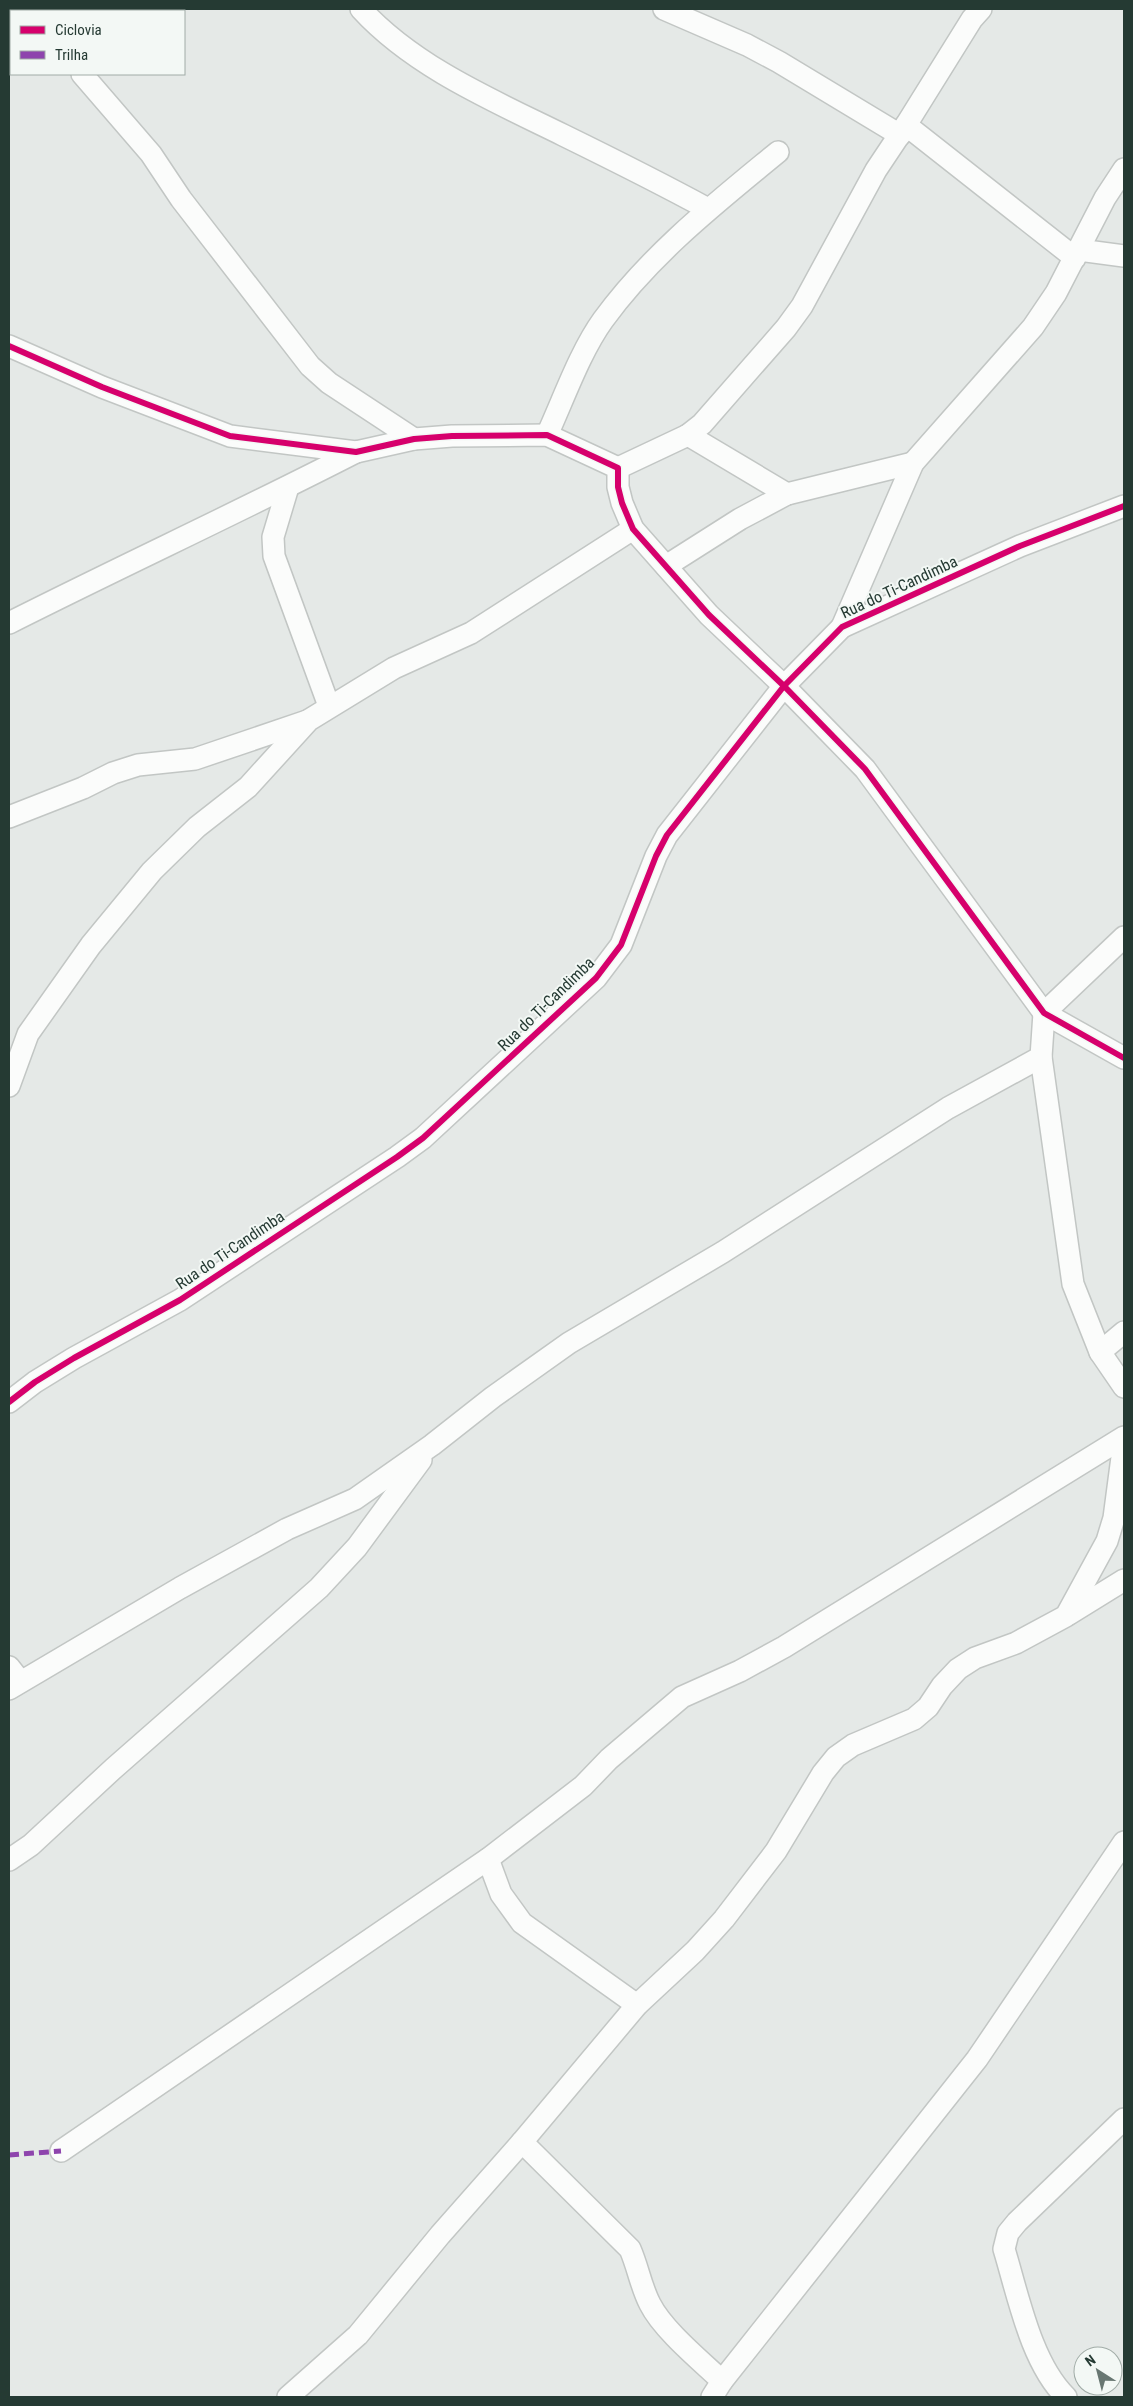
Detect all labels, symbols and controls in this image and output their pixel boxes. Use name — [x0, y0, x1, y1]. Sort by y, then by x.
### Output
legend — [10, 10, 185, 75]
text: Ciclovia — [55, 21, 102, 39]
text: Trilha — [55, 46, 88, 64]
street label: Rua do Ti-Candimba — [838, 552, 960, 622]
street label: Rua do Ti-Candimba — [494, 953, 598, 1055]
street label: Rua do Ti-Candimba — [172, 1207, 288, 1293]
north arrow — [1073, 2346, 1123, 2396]
text: N — [1082, 2351, 1099, 2369]

